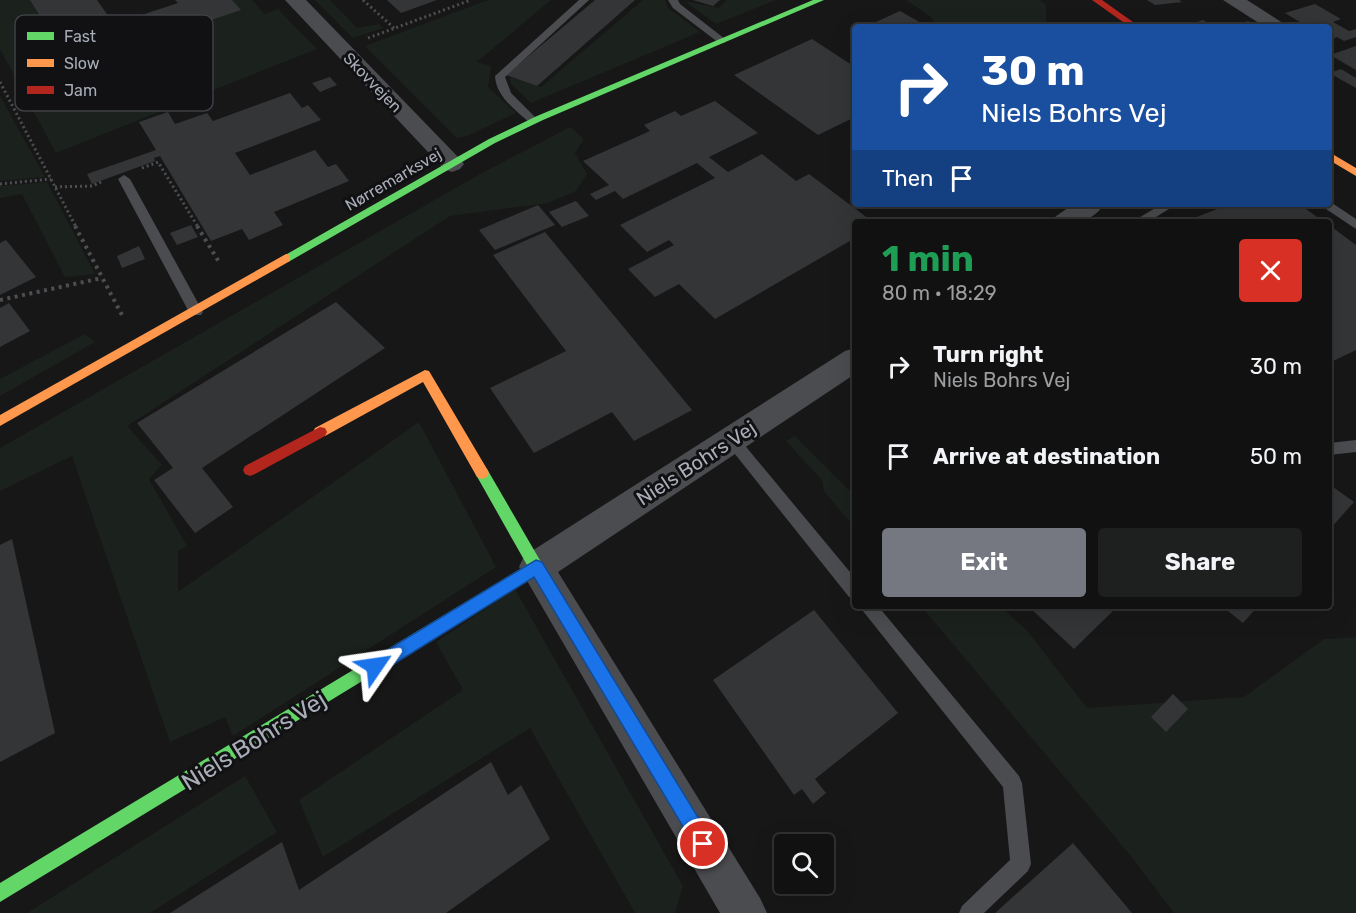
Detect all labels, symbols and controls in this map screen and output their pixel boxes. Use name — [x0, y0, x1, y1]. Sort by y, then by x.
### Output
legend — [15, 15, 213, 111]
text: Fast — [64, 27, 96, 46]
text: 30 m — [981, 46, 1085, 96]
street label: Skovvejen — [339, 48, 406, 116]
icon: right — [882, 48, 960, 126]
text: Slow — [64, 54, 100, 73]
text: Jam — [64, 81, 97, 100]
text: Niels Bohrs Vej — [981, 97, 1167, 129]
street label: Nørremarksvej — [342, 144, 445, 215]
icon: arrive — [945, 162, 978, 195]
text: Then — [882, 165, 933, 192]
text: 1 min — [882, 237, 974, 280]
button: close — [1239, 239, 1302, 302]
text: 80 m · 18:29 — [882, 281, 997, 305]
text: Turn right — [933, 341, 1043, 368]
icon: right — [882, 350, 915, 383]
text: 30 m — [1250, 353, 1302, 380]
text: Niels Bohrs Vej — [933, 368, 1070, 392]
street label: Niels Bohrs Vej — [632, 416, 760, 510]
icon: arrive — [882, 440, 915, 473]
text: Arrive at destination — [933, 443, 1160, 470]
text: 50 m — [1250, 443, 1302, 470]
button: Exit — [882, 528, 1086, 597]
button: Share — [1098, 528, 1302, 597]
position arrow — [343, 634, 407, 698]
street label: Niels Bohrs Vej — [177, 685, 331, 797]
pin — [677, 818, 728, 869]
icon: arrive — [686, 827, 719, 860]
map controls — [774, 834, 834, 894]
button: search — [774, 834, 834, 894]

